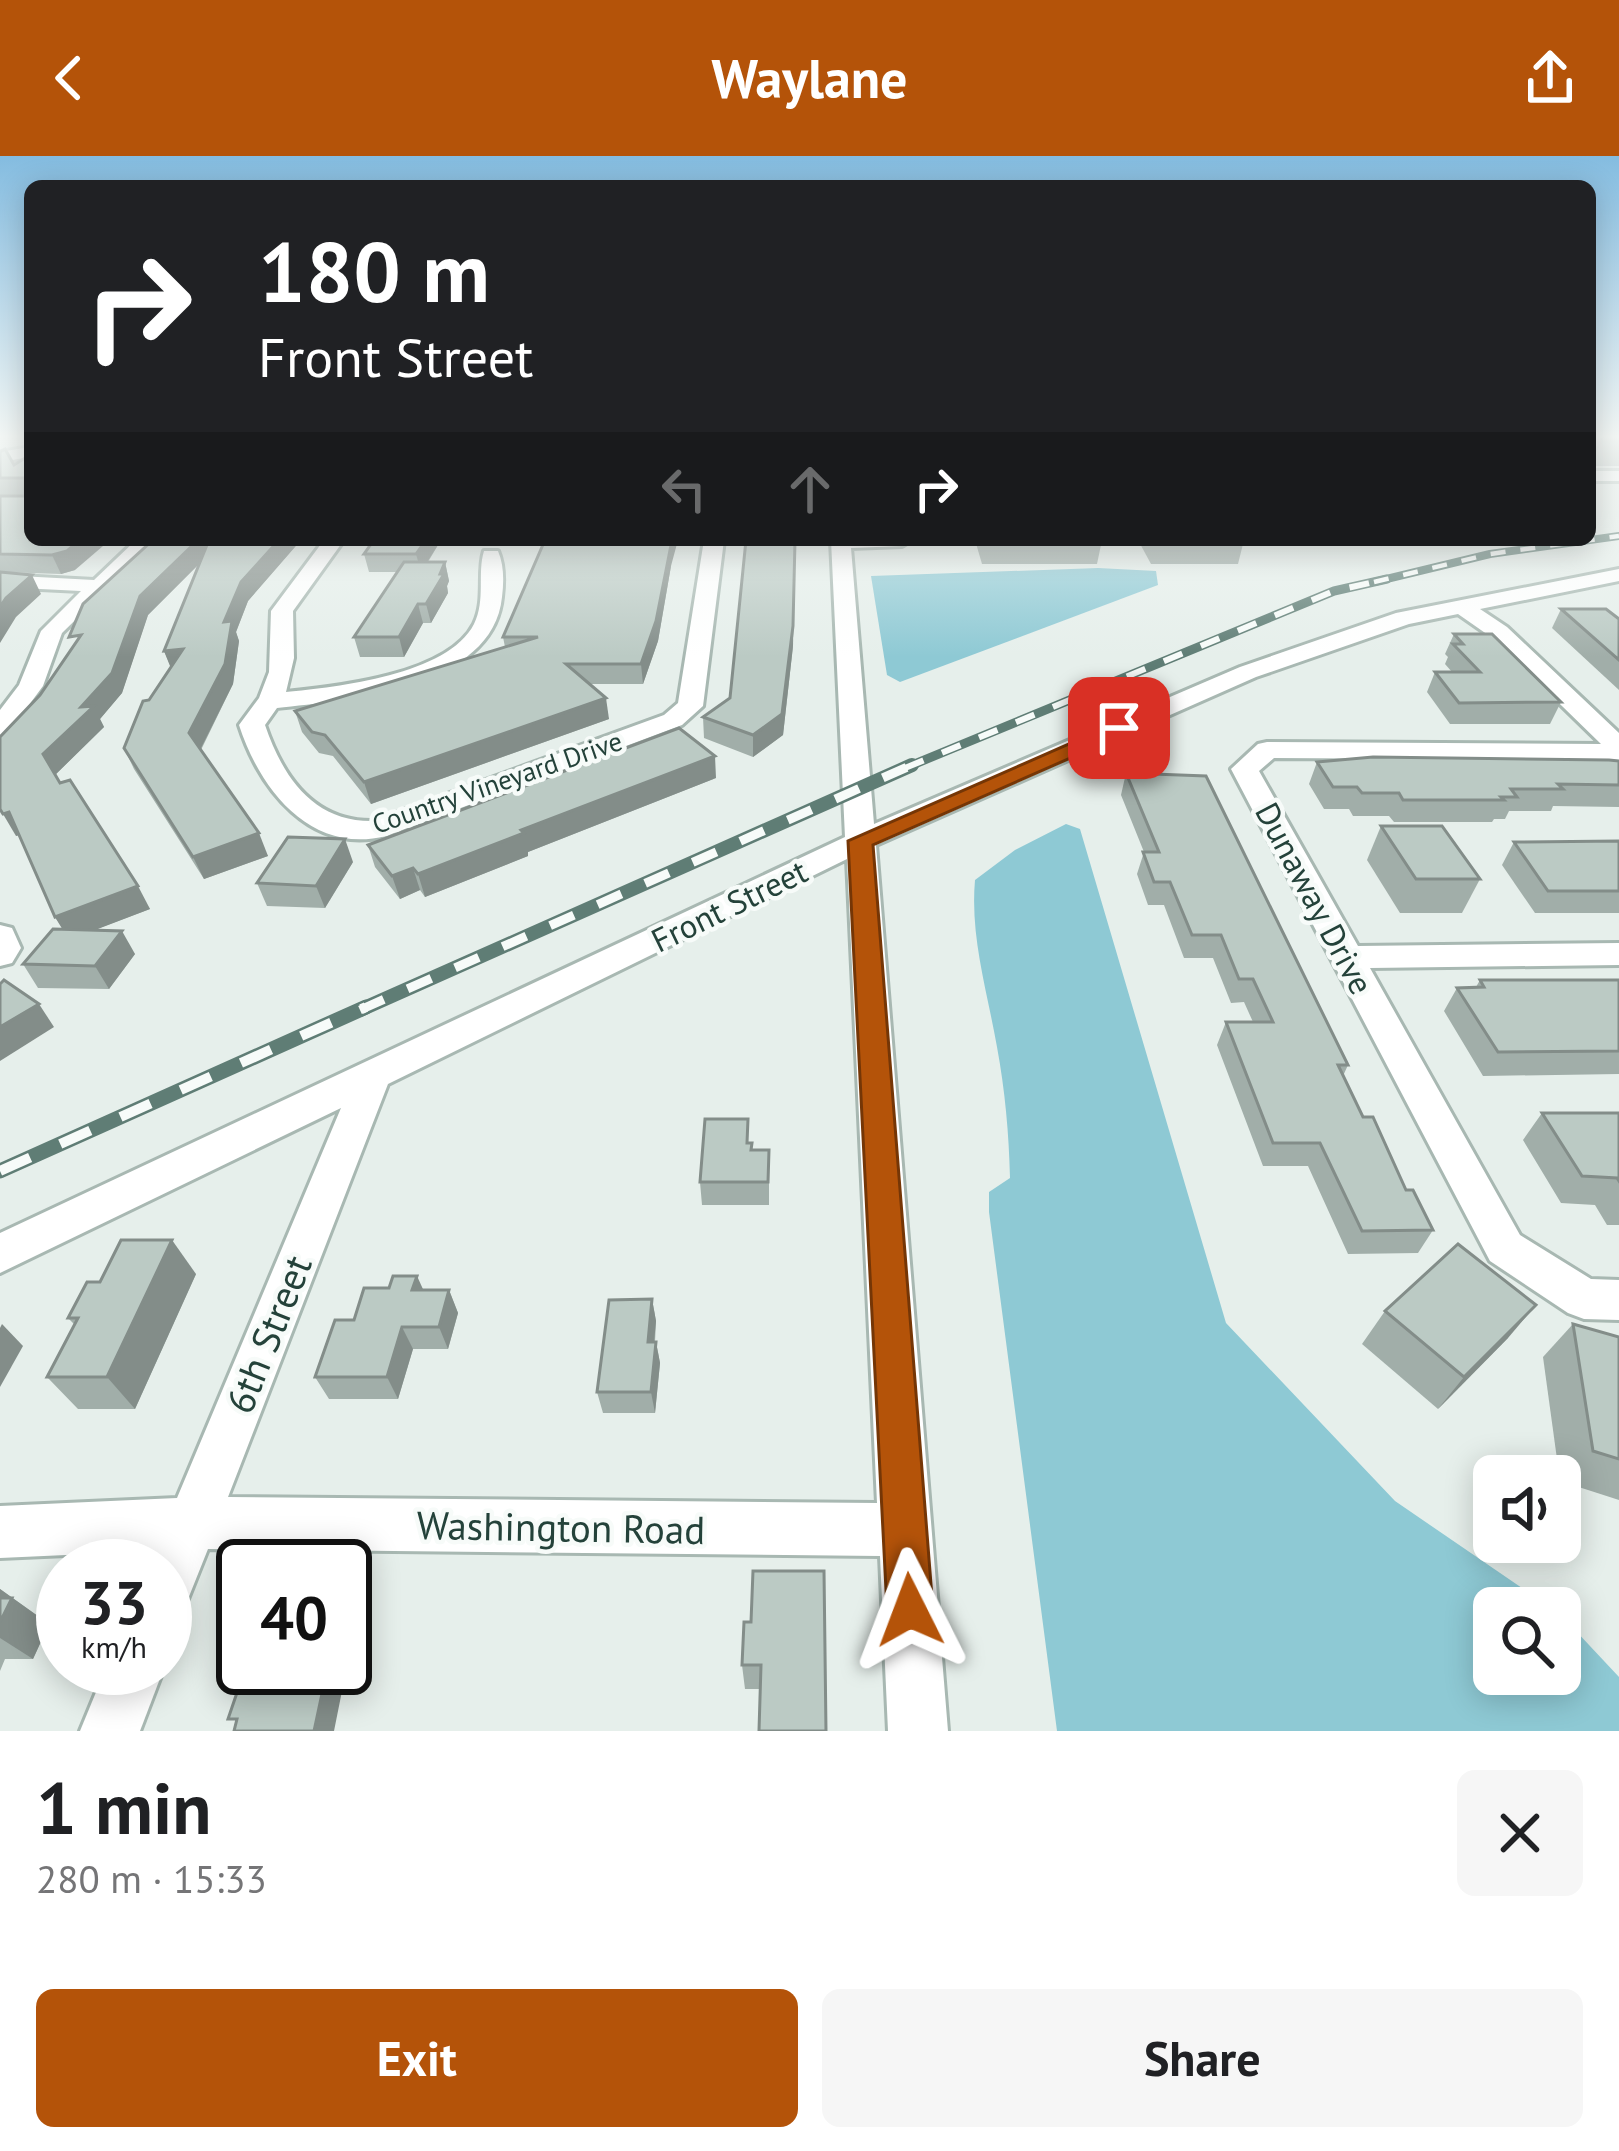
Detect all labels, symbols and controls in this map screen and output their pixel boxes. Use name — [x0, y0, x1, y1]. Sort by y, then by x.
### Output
text: Waylane — [711, 43, 908, 113]
icon: back — [36, 45, 102, 111]
icon: share — [1517, 45, 1583, 111]
text: 180 m — [258, 216, 490, 325]
icon: right — [60, 228, 216, 384]
text: Front Street — [258, 322, 533, 392]
icon: left — [651, 456, 717, 522]
icon: ahead — [777, 456, 843, 522]
icon: right — [903, 456, 969, 522]
pin — [1068, 677, 1170, 779]
icon: arrive — [1086, 695, 1152, 761]
street label: Country Vineyard Drive — [367, 723, 627, 841]
street label: Dunaway Drive — [1246, 795, 1384, 1001]
street label: Front Street — [644, 849, 814, 961]
street label: 6th Street — [213, 1248, 323, 1420]
map controls — [1473, 1455, 1581, 1695]
button: sound — [1473, 1455, 1581, 1563]
street label: Washington Road — [416, 1499, 706, 1555]
speed limit sign: 40 — [216, 1539, 372, 1695]
position arrow — [847, 1547, 973, 1673]
text: 33 — [80, 1563, 148, 1641]
button: search — [1473, 1587, 1581, 1695]
text: km/h — [81, 1627, 147, 1666]
text: 1 min — [36, 1761, 212, 1854]
button: close — [1457, 1770, 1583, 1896]
text: 280 m · 15:33 — [36, 1853, 267, 1904]
button: Exit — [36, 1989, 798, 2127]
button: Share — [822, 1989, 1583, 2127]

